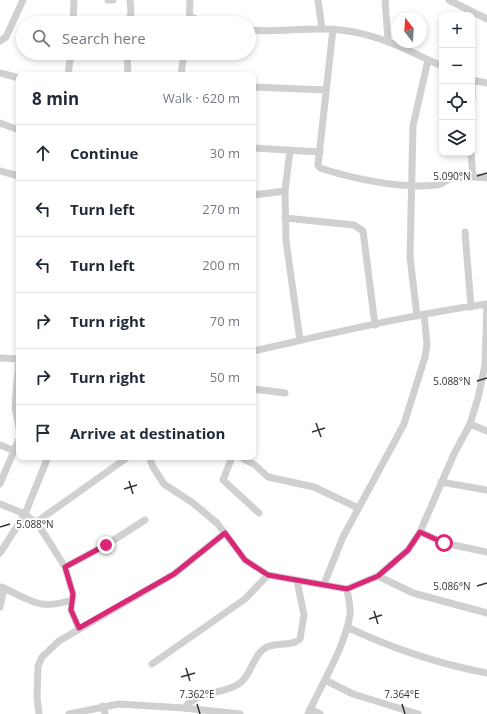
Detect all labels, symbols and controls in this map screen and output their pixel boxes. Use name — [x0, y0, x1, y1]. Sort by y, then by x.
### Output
north arrow — [391, 12, 427, 48]
map controls — [439, 12, 475, 156]
button: + — [439, 12, 475, 48]
search box — [16, 16, 256, 60]
icon: search — [30, 27, 52, 49]
text: Search here — [62, 28, 146, 48]
button: − — [439, 48, 475, 84]
button: locate — [439, 84, 475, 120]
text: 8 min — [32, 87, 79, 110]
text: Walk · 620 m — [163, 89, 240, 107]
button: layers — [439, 120, 475, 156]
icon: ahead — [32, 142, 54, 164]
text: Continue — [70, 143, 138, 163]
text: 30 m — [210, 144, 240, 162]
text: 5.090°N — [433, 169, 471, 183]
icon: left — [32, 198, 54, 220]
text: Turn left — [70, 199, 135, 219]
text: 270 m — [202, 200, 240, 218]
icon: left — [32, 254, 54, 276]
text: Turn left — [70, 255, 135, 275]
text: 200 m — [202, 256, 240, 274]
icon: right — [32, 310, 54, 332]
text: Turn right — [70, 311, 145, 331]
text: 70 m — [210, 312, 240, 330]
icon: right — [32, 366, 54, 388]
text: Turn right — [70, 367, 145, 387]
text: 50 m — [210, 368, 240, 386]
text: 5.088°N — [433, 374, 471, 388]
icon: arrive — [32, 422, 54, 444]
text: Arrive at destination — [70, 423, 225, 443]
text: 5.088°N — [16, 517, 54, 531]
route start — [435, 534, 453, 552]
route end — [97, 536, 115, 554]
text: 5.086°N — [433, 579, 471, 593]
text: 7.362°E — [179, 687, 215, 701]
text: 7.364°E — [384, 687, 420, 701]

